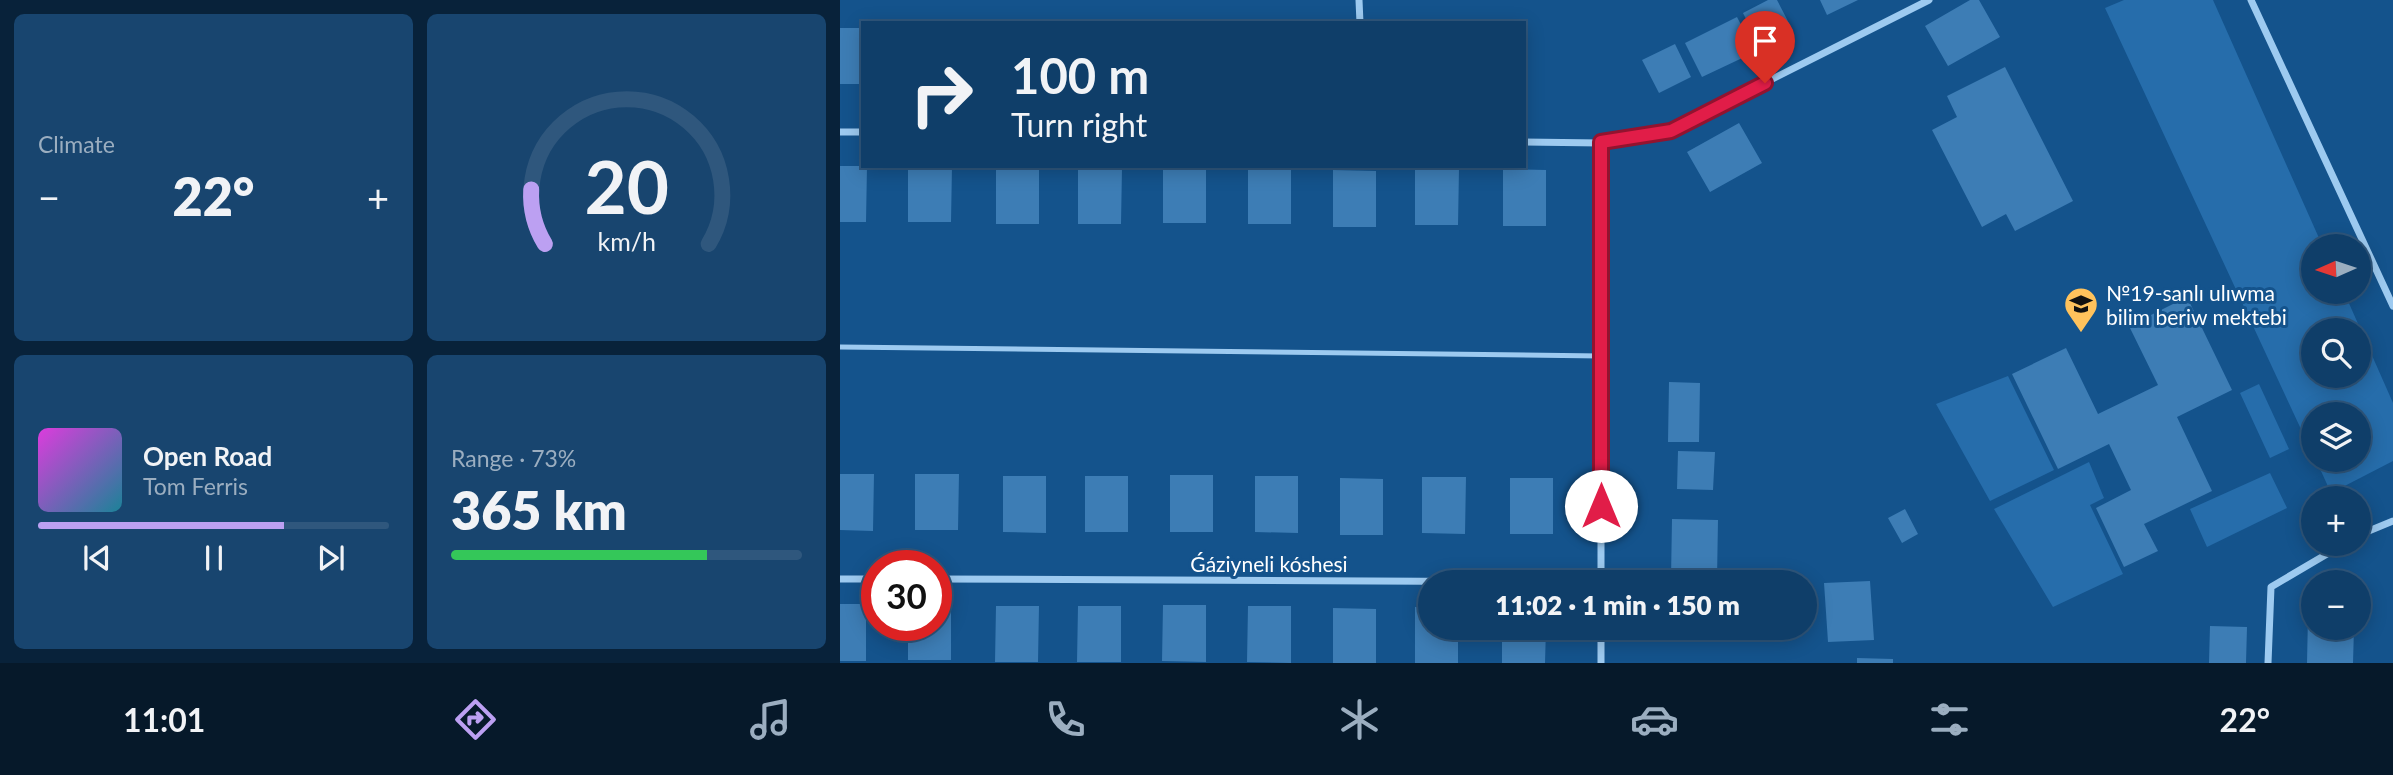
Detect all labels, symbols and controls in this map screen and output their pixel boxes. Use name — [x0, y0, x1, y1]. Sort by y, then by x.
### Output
pin — [1735, 11, 1795, 83]
icon: arrive — [1746, 22, 1784, 60]
text: 100 m — [1011, 46, 1149, 104]
icon: right — [896, 49, 987, 140]
text: Turn right — [1011, 105, 1147, 144]
text: Climate — [38, 130, 115, 158]
text: 20 — [584, 142, 669, 230]
text: 22° — [173, 165, 254, 227]
text: − — [38, 174, 60, 220]
text: + — [367, 174, 389, 220]
text: km/h — [597, 225, 656, 255]
north arrow — [2301, 234, 2371, 304]
map controls — [2301, 234, 2371, 640]
place label: №19-sanlı ulıwma bilim beriw mektebi — [2106, 280, 2287, 329]
school or university icon: №19-sanlı ulıwma bilim beriw mektebi — [2062, 285, 2100, 334]
button: search — [2301, 318, 2371, 388]
button: layers — [2301, 402, 2371, 472]
text: Open Road — [143, 440, 272, 472]
text: Range · 73% — [451, 444, 576, 472]
position arrow — [1564, 469, 1638, 543]
text: Tom Ferris — [143, 472, 248, 500]
text: 365 km — [451, 479, 627, 541]
button: + — [2301, 486, 2371, 556]
icon: previous — [78, 539, 116, 577]
icon: pause — [195, 539, 233, 577]
icon: next — [312, 539, 350, 577]
speed limit sign: 30 — [861, 550, 952, 641]
street label: Ǵáziyneli kóshesi — [1190, 551, 1348, 576]
button: − — [2301, 570, 2371, 640]
text: 11:02 · 1 min · 150 m — [1495, 589, 1740, 621]
icon: directions — [451, 695, 500, 744]
icon: music — [746, 695, 795, 744]
icon: phone — [1041, 695, 1090, 744]
icon: climate — [1335, 695, 1384, 744]
icon: car — [1630, 695, 1679, 744]
icon: filters — [1925, 695, 1974, 744]
text: 11:01 — [123, 700, 205, 739]
text: 22° — [2220, 700, 2270, 739]

